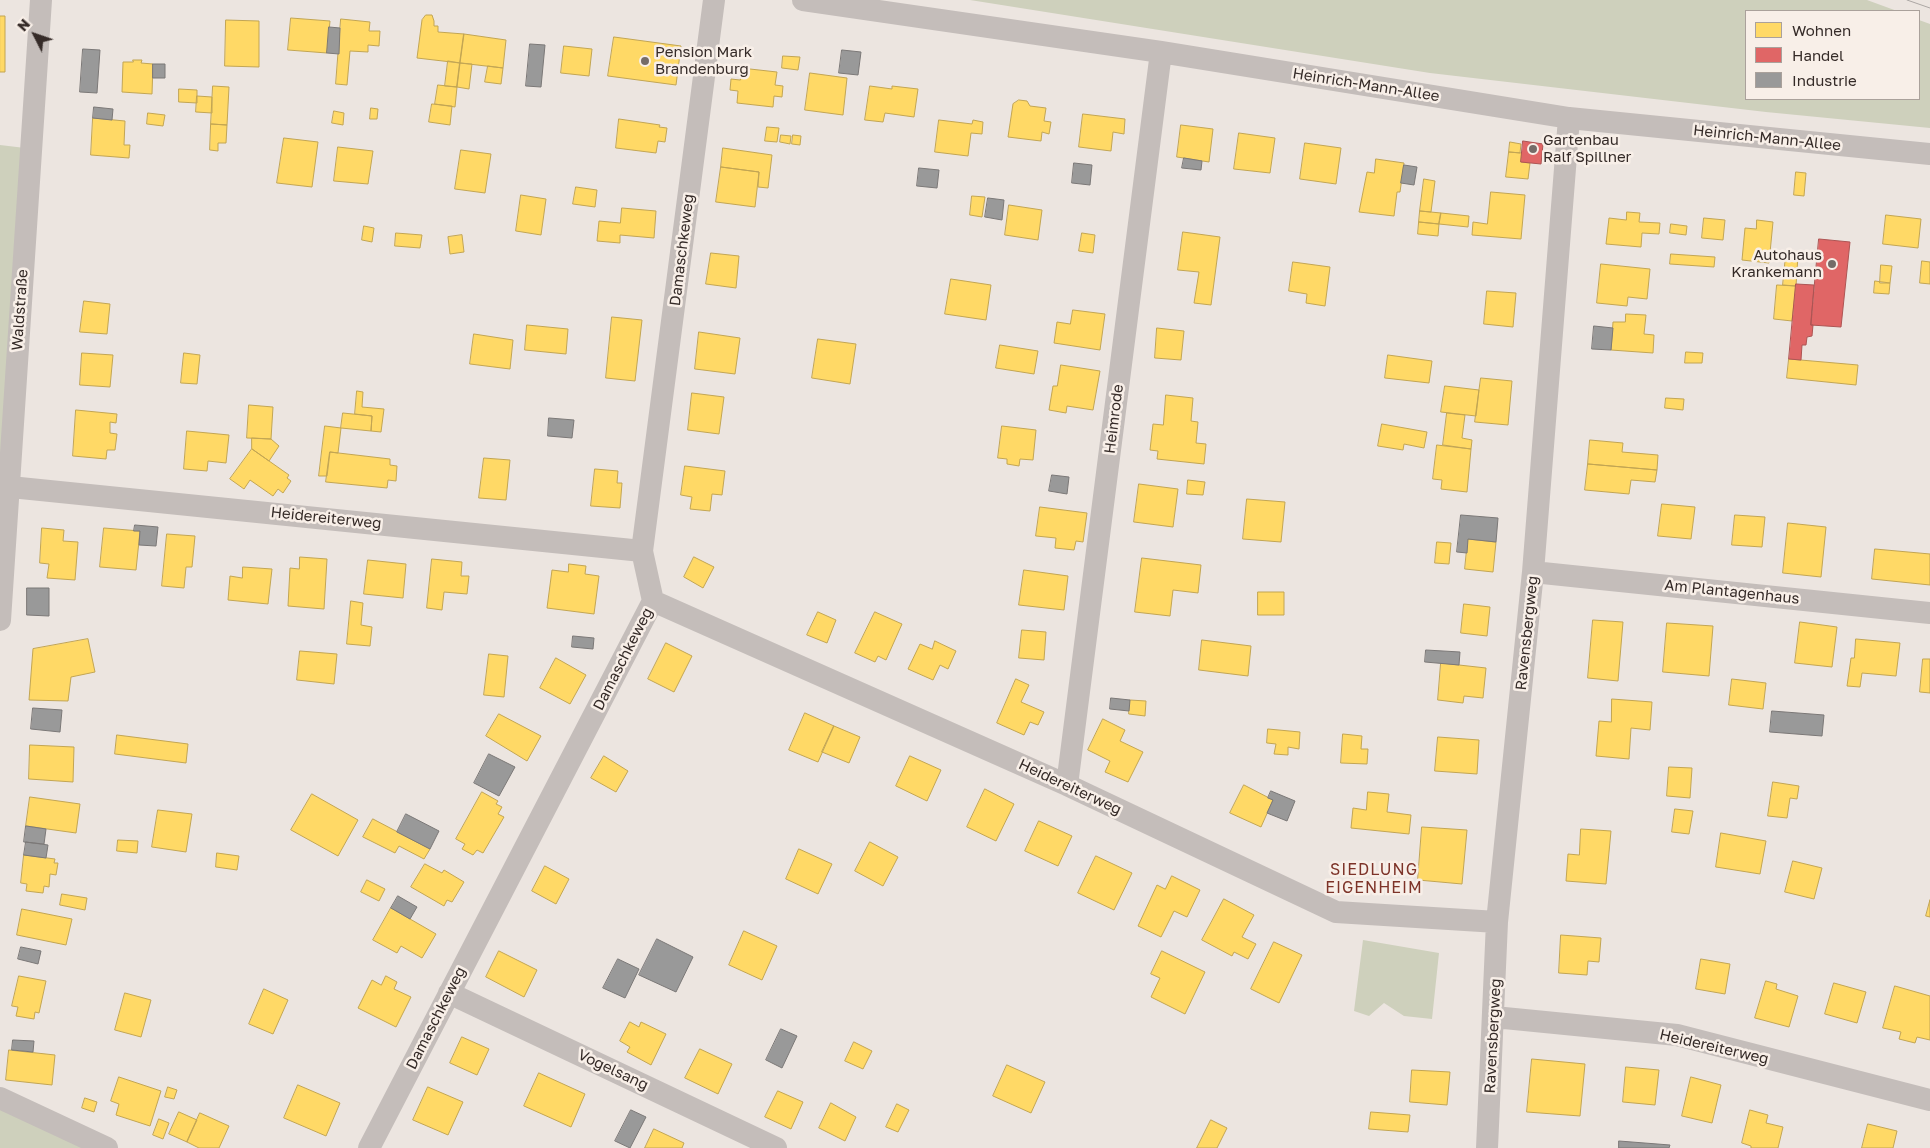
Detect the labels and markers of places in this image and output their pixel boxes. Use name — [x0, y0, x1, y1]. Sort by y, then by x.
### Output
place label: Pension Mark Brandenburg — [655, 43, 752, 78]
marker: Pension Mark Brandenburg — [639, 55, 651, 67]
place label: Gartenbau Ralf Spillner — [1543, 131, 1631, 166]
marker: Gartenbau Ralf Spillner — [1527, 143, 1539, 155]
place label: Autohaus Krankemann — [1731, 246, 1822, 281]
marker: Autohaus Krankemann — [1826, 258, 1838, 270]

